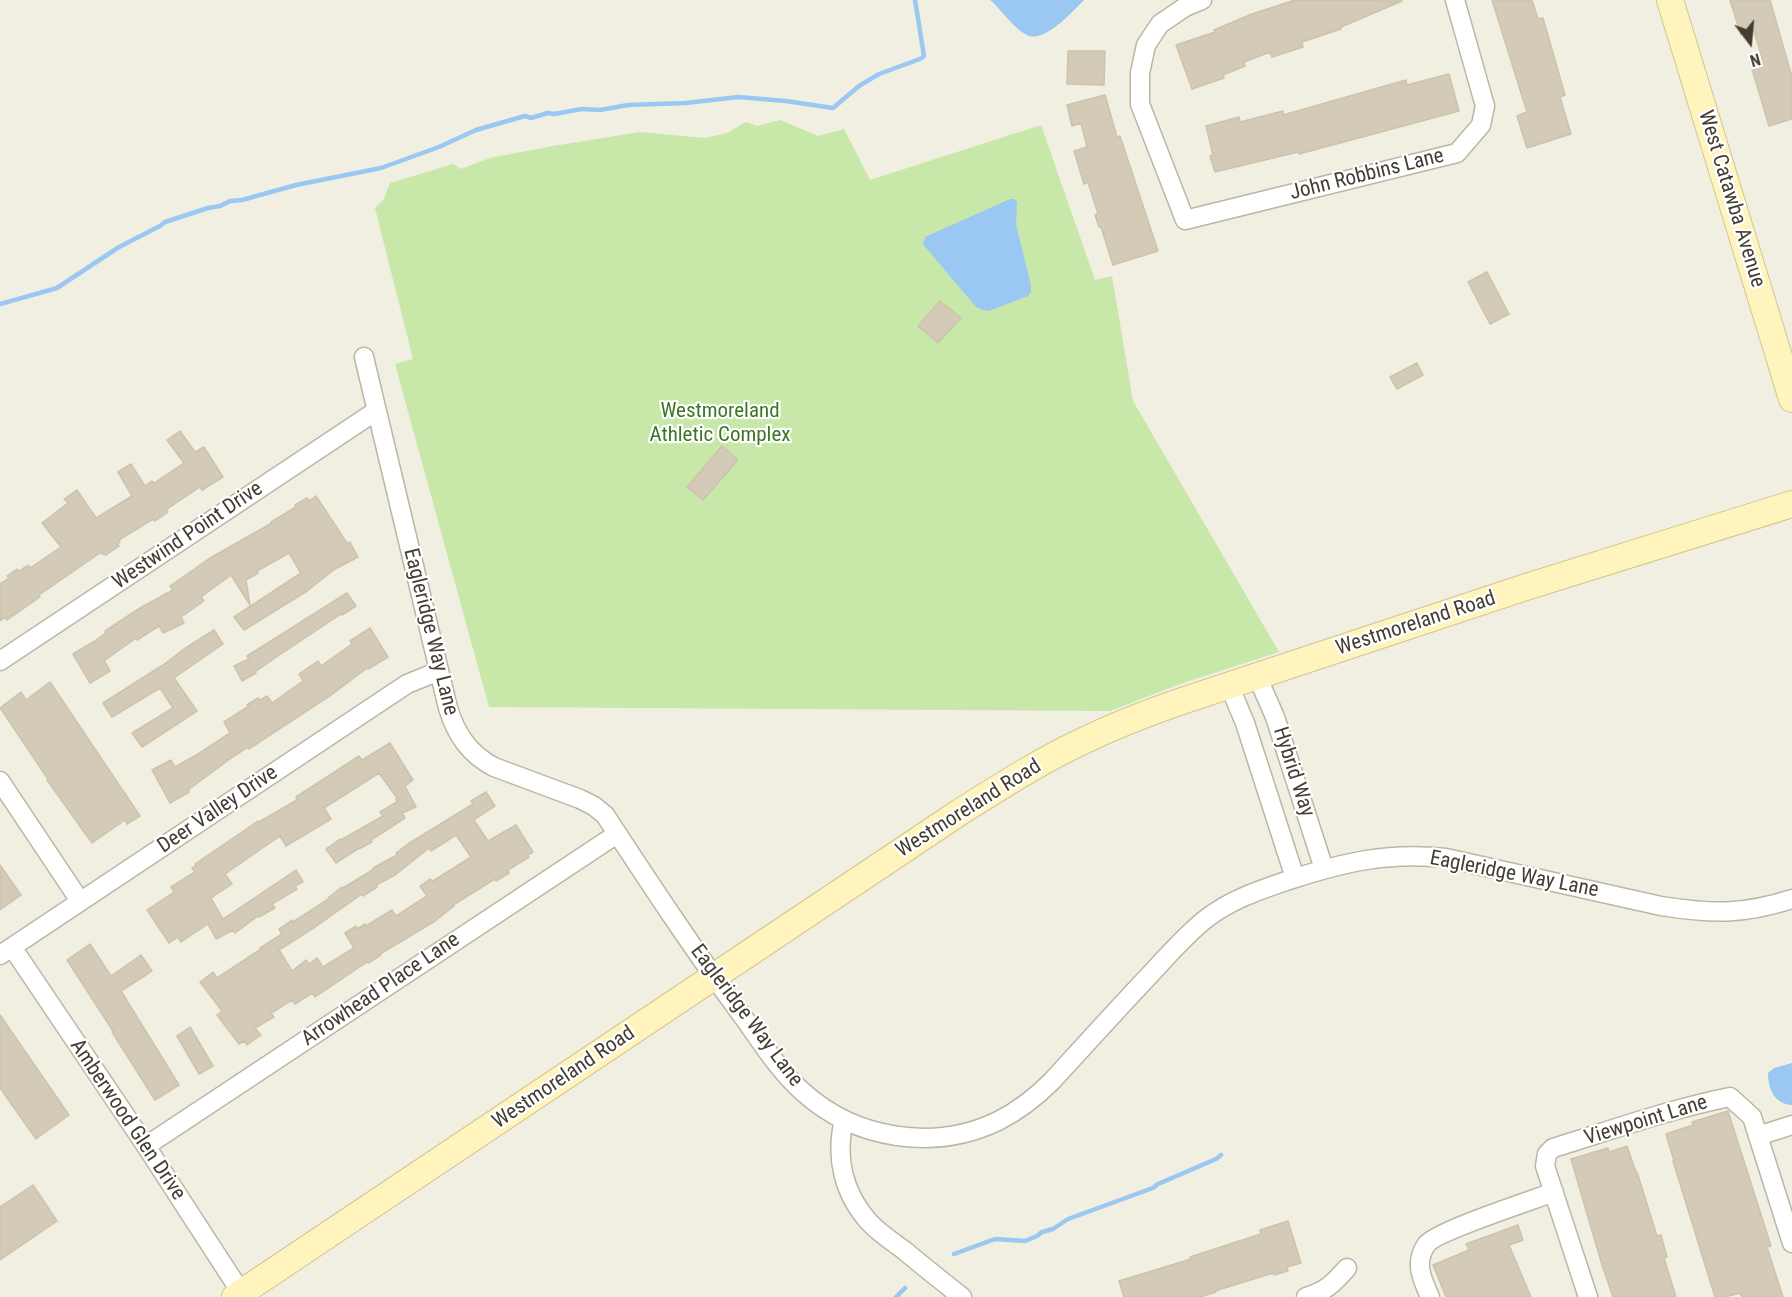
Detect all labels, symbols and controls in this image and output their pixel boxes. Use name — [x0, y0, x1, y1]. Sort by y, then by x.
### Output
north arrow — [1720, 12, 1780, 72]
text: N — [1748, 49, 1762, 70]
street label: West Catawba Avenue — [1692, 107, 1770, 291]
street label: John Robbins Lane — [1287, 144, 1447, 206]
park label: Westmoreland Athletic Complex — [649, 399, 791, 449]
street label: Westwind Point Drive — [108, 477, 268, 595]
street label: Eagleridge Way Lane — [397, 546, 463, 718]
street label: Westmoreland Road — [1333, 586, 1499, 662]
street label: Hybrid Way — [1267, 724, 1319, 820]
street label: Westmoreland Road — [892, 754, 1046, 864]
street label: Deer Valley Drive — [153, 761, 283, 859]
street label: Eagleridge Way Lane — [1427, 846, 1601, 904]
street label: Arrowhead Place Lane — [297, 928, 465, 1052]
street label: Eagleridge Way Lane — [684, 940, 808, 1092]
street label: Westmoreland Road — [488, 1021, 640, 1135]
street label: Amberwood Glen Drive — [64, 1035, 190, 1205]
street label: Viewpoint Lane — [1582, 1090, 1710, 1152]

